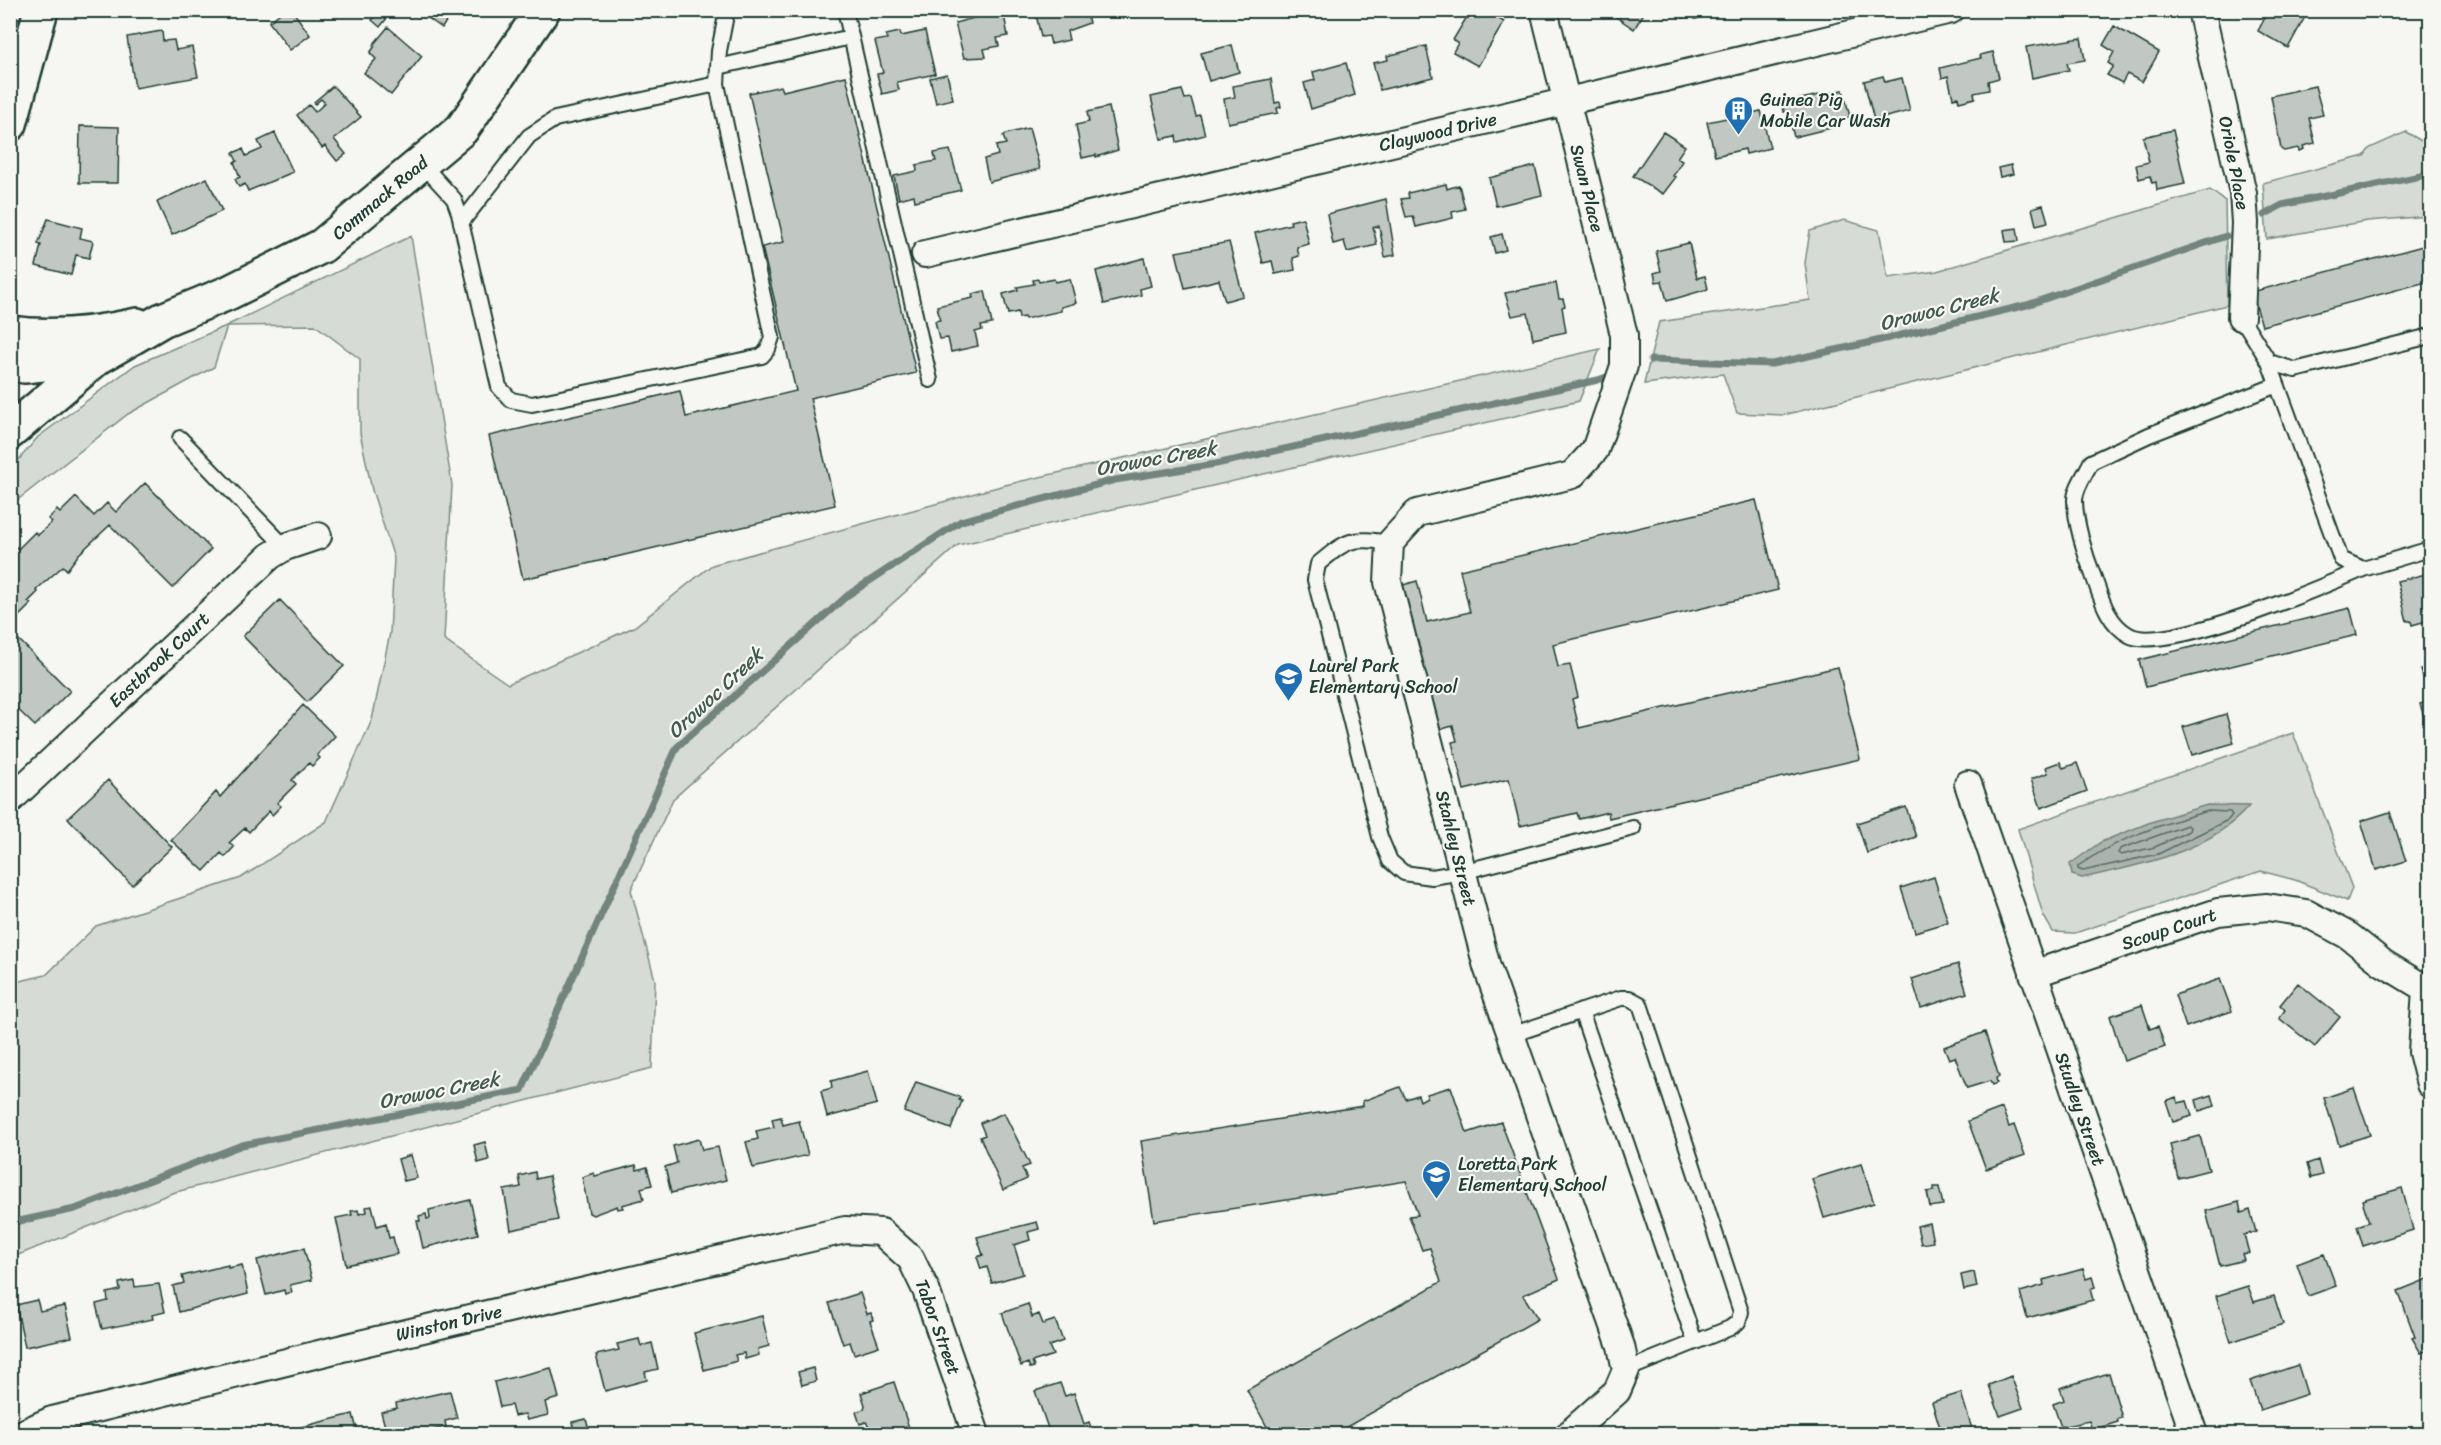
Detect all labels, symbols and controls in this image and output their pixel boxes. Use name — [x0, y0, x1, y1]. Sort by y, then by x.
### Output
place label: Guinea Pig Mobile Car Wash — [1760, 84, 1890, 137]
building icon: Guinea Pig Mobile Car Wash — [1723, 94, 1755, 136]
street label: Claywood Drive — [1376, 103, 1500, 161]
street label: Oriole Place — [2209, 113, 2259, 213]
street label: Swan Place — [1561, 141, 1613, 236]
street label: Commack Road — [324, 147, 437, 248]
water label: Orowoc Creek — [1876, 277, 2005, 341]
water label: Orowoc Creek — [1093, 430, 1221, 486]
street label: Eastbrook Court — [101, 604, 217, 716]
water label: Orowoc Creek — [659, 637, 774, 748]
place label: Laurel Park Elementary School — [1309, 650, 1458, 703]
school or university icon: Laurel Park Elementary School — [1272, 660, 1304, 702]
street label: Stahley Street — [1426, 787, 1486, 909]
street label: Scoup Court — [2117, 899, 2221, 959]
street label: Studley Street — [2045, 1048, 2115, 1171]
water label: Orowoc Creek — [376, 1061, 505, 1119]
place label: Loretta Park Elementary School — [1458, 1148, 1607, 1201]
school or university icon: Loretta Park Elementary School — [1421, 1158, 1453, 1200]
street label: Tabor Street — [906, 1274, 970, 1380]
street label: Winston Drive — [393, 1295, 505, 1351]

